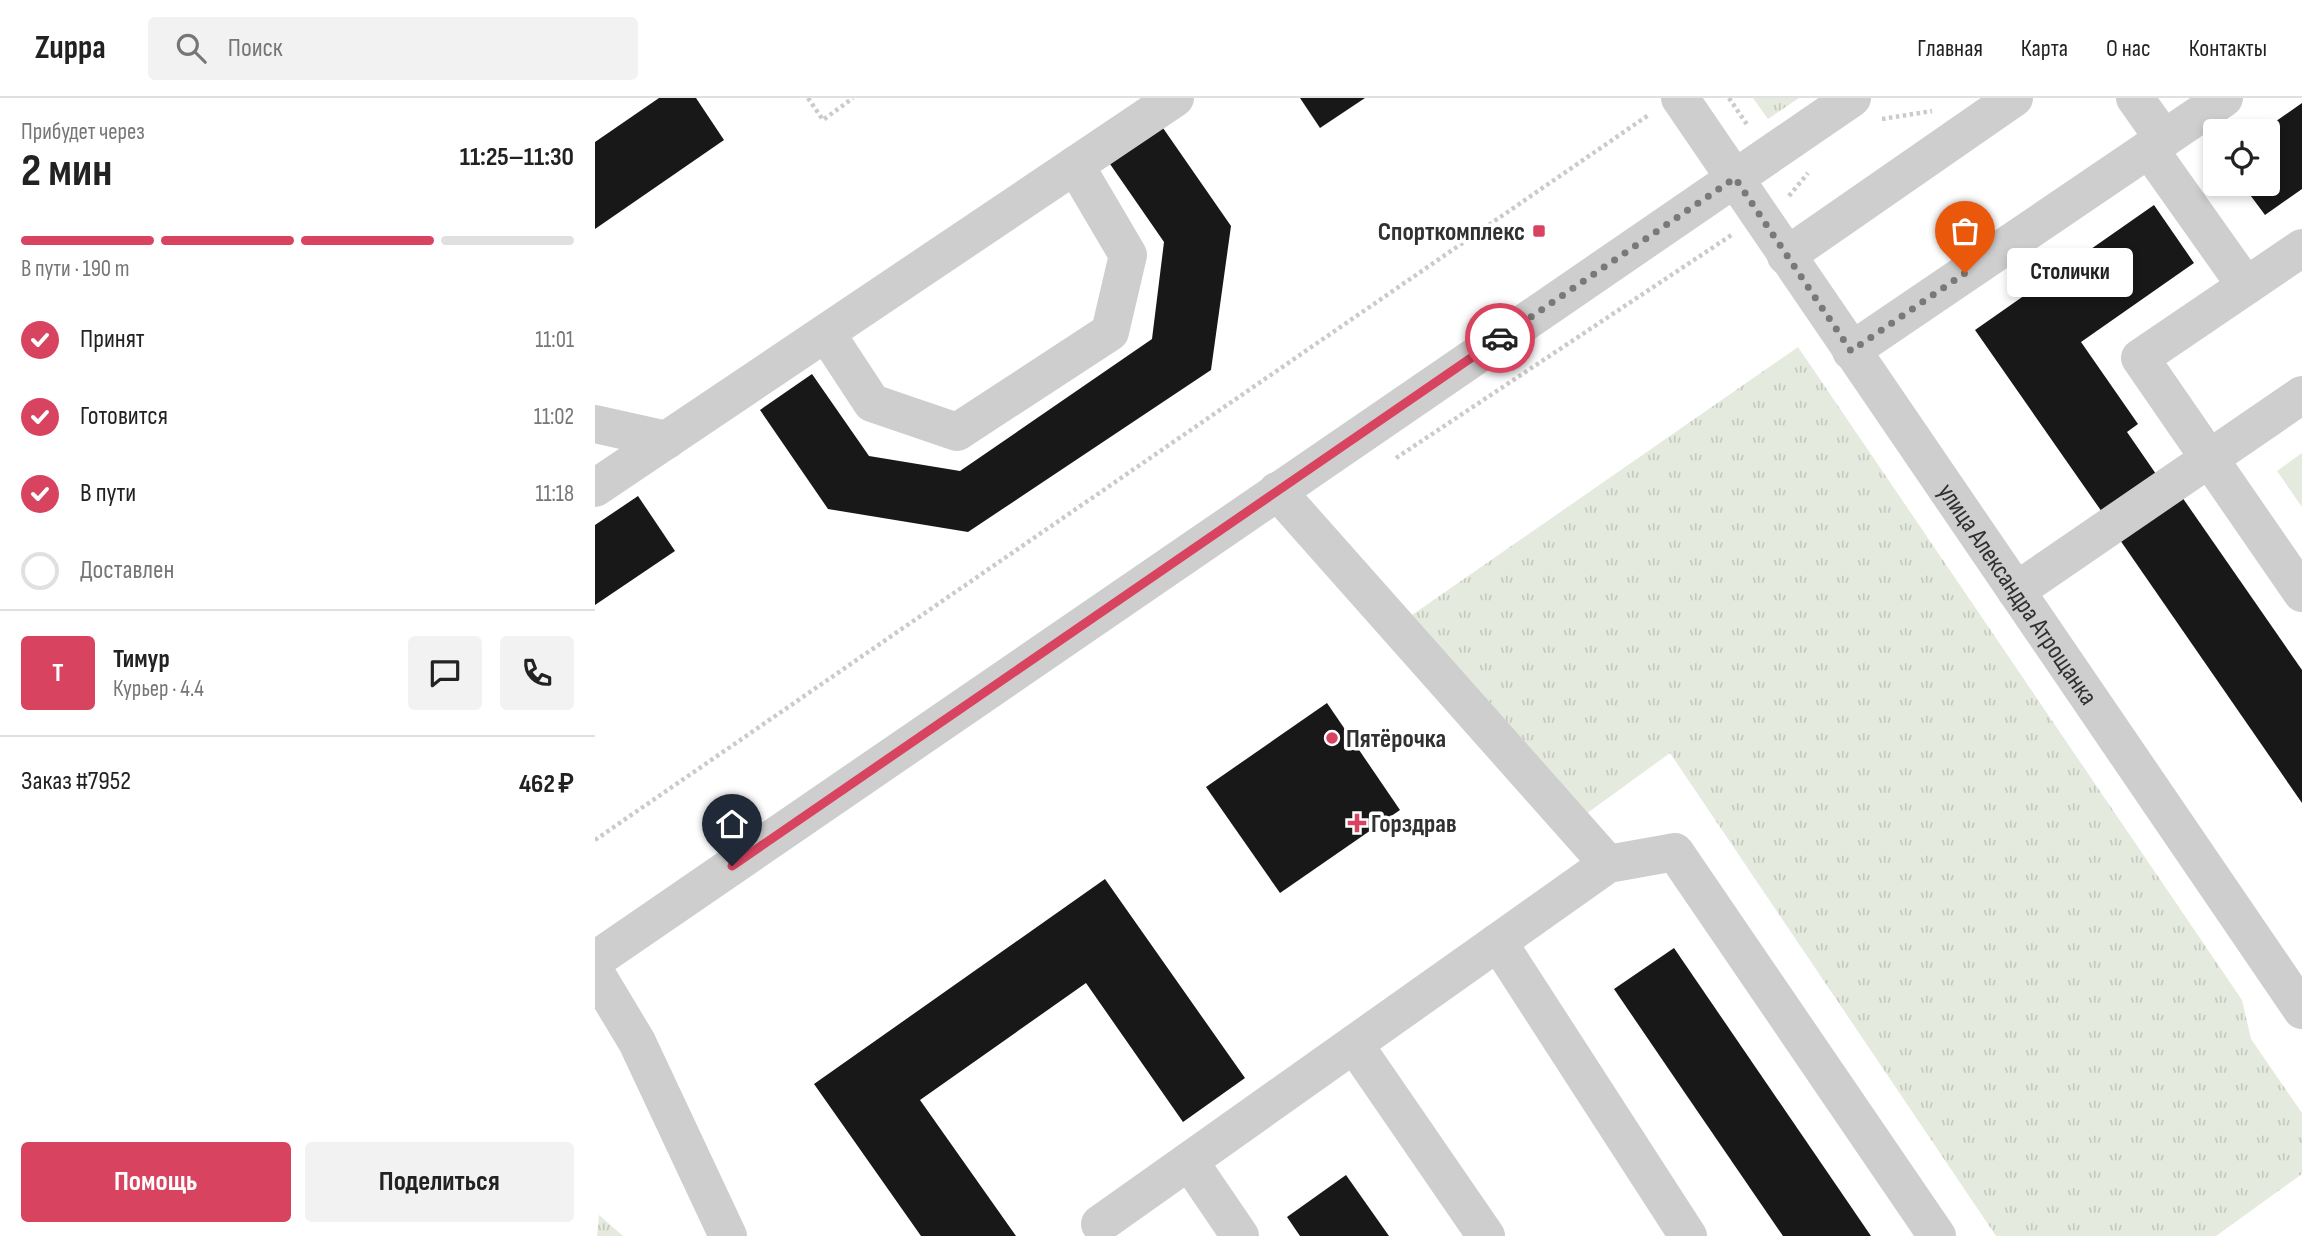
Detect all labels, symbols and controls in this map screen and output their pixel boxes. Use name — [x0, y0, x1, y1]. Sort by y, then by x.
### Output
search box — [148, 17, 638, 80]
text: Zuppa — [35, 28, 106, 68]
icon: search — [172, 29, 210, 67]
text: Поиск — [228, 33, 283, 64]
text: Главная — [1917, 34, 1983, 63]
text: Карта — [2021, 34, 2068, 63]
text: О нас — [2106, 34, 2151, 63]
text: Контакты — [2189, 34, 2267, 63]
text: Прибудет через — [21, 118, 145, 146]
map controls — [2203, 119, 2280, 196]
button: locate — [2203, 119, 2280, 196]
text: 11:25–11:30 — [460, 142, 574, 173]
text: 2 мин — [21, 144, 112, 199]
pin — [1935, 201, 1995, 273]
icon: bag — [1946, 212, 1984, 250]
place label: Спорткомплекс — [1378, 217, 1525, 248]
marker: Спорткомплекс — [1531, 223, 1547, 239]
callout: Столички — [2007, 248, 2133, 298]
text: В пути · 190 m — [21, 255, 130, 283]
text: Столички — [2030, 258, 2110, 286]
courier — [1465, 303, 1535, 373]
icon: car — [1481, 319, 1519, 357]
icon: check — [21, 321, 59, 359]
text: Принят — [80, 324, 145, 355]
text: 11:01 — [535, 326, 574, 354]
icon: check — [21, 398, 59, 436]
text: Готовится — [80, 401, 168, 432]
text: 11:02 — [534, 403, 574, 431]
icon: check — [21, 475, 59, 513]
text: В пути — [80, 478, 136, 509]
street label: улица Александра Атрощанка — [1930, 478, 2103, 711]
text: 11:18 — [535, 480, 574, 508]
text: Доставлен — [80, 555, 174, 586]
button: chat — [408, 636, 482, 710]
button: phone — [500, 636, 574, 710]
text: Тимур — [113, 644, 170, 675]
text: Т — [52, 658, 64, 689]
text: Курьер · 4.4 — [113, 675, 204, 703]
place label: Пятёрочка — [1346, 724, 1446, 755]
marker: Пятёрочка — [1324, 730, 1340, 746]
text: Заказ #7952 — [21, 766, 131, 797]
text: 462 ₽ — [519, 769, 574, 800]
pin — [702, 794, 762, 866]
icon: home — [713, 805, 751, 843]
place label: Горздрав — [1371, 809, 1457, 840]
marker: Горздрав — [1349, 815, 1365, 831]
button: Помощь — [21, 1142, 291, 1222]
button: Поделиться — [305, 1142, 574, 1222]

